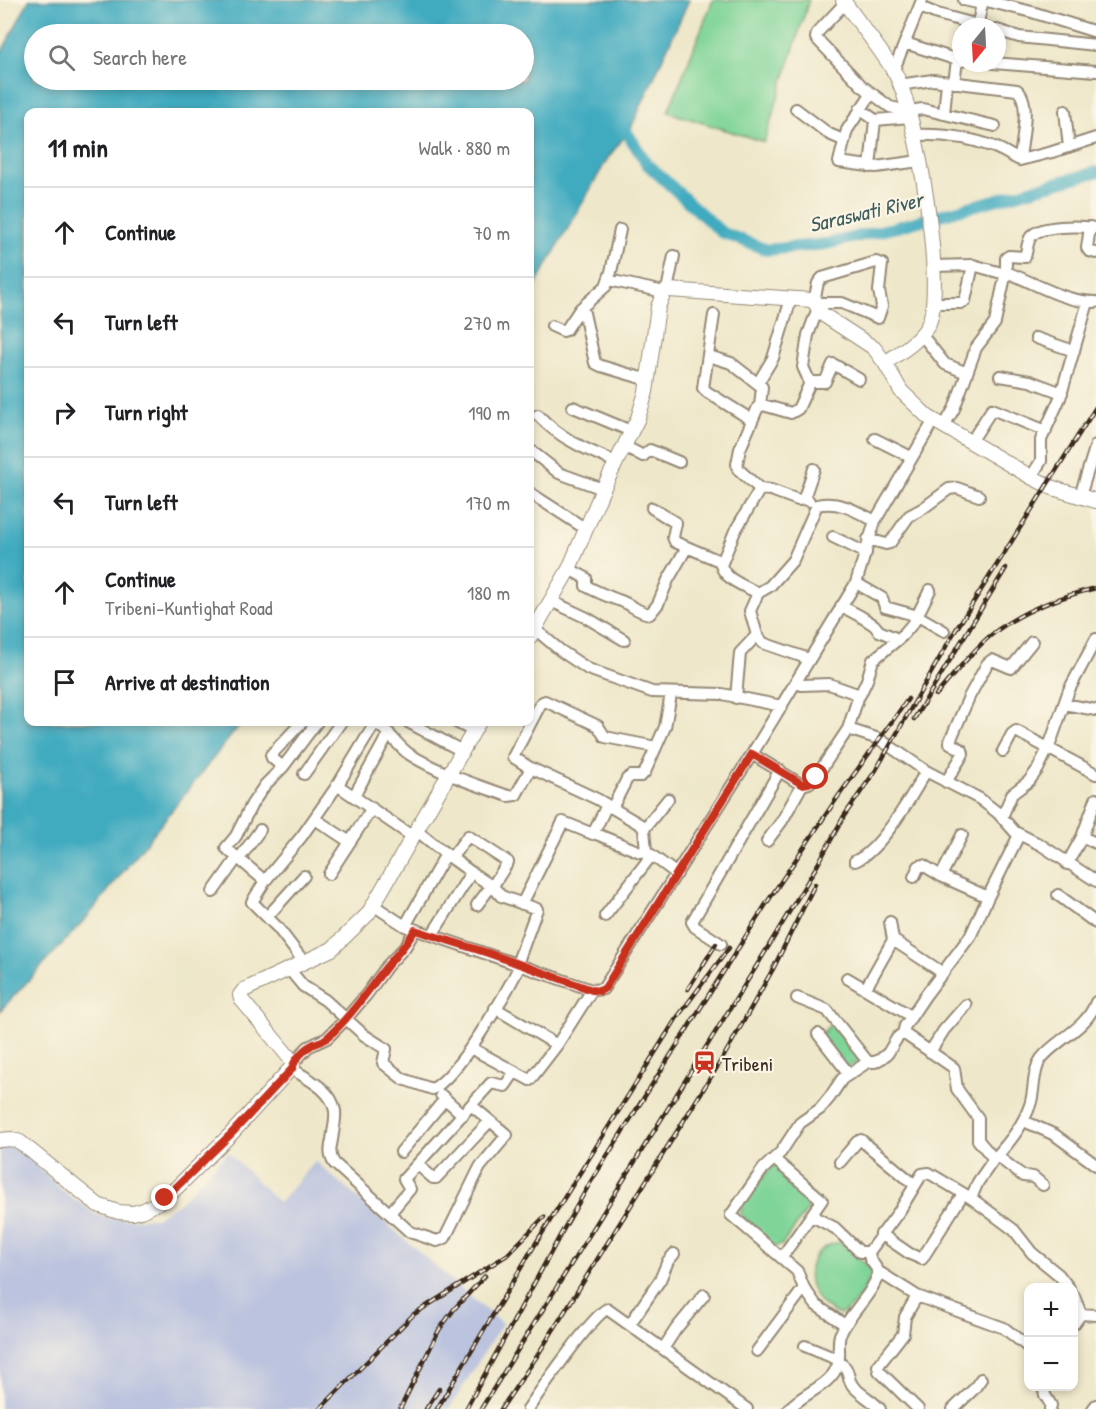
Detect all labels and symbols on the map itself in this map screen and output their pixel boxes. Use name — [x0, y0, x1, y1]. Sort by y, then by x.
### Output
north arrow — [952, 18, 1006, 72]
water label: Saraswati River — [806, 184, 929, 239]
route start — [802, 763, 828, 789]
station icon: Tribeni — [691, 1050, 717, 1076]
place label: Tribeni — [722, 1050, 773, 1077]
route end — [151, 1184, 177, 1210]

